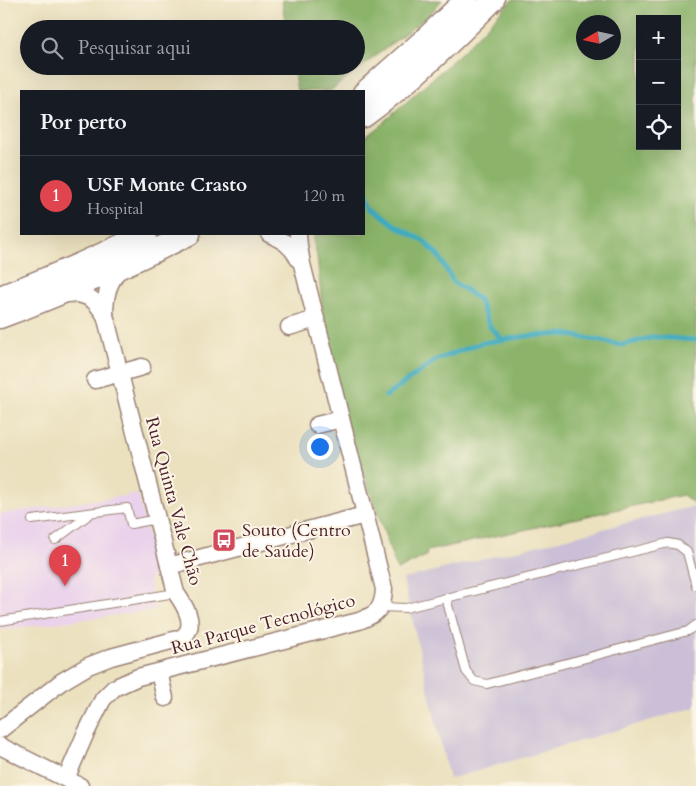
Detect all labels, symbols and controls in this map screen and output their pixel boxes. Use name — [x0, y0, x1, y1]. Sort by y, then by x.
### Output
north arrow — [576, 15, 621, 60]
map controls — [636, 15, 681, 150]
button: + — [636, 15, 681, 60]
search box — [20, 20, 365, 75]
icon: search — [38, 34, 66, 62]
text: Pesquisar aqui — [78, 35, 191, 61]
button: − — [636, 60, 681, 105]
button: locate — [636, 105, 681, 150]
text: Por perto — [40, 108, 127, 137]
text: USF Monte Crasto — [87, 172, 247, 198]
text: 1 — [52, 185, 60, 207]
text: 120 m — [303, 185, 345, 207]
text: Hospital — [87, 198, 143, 220]
street label: Rua Quinta Vale Chão — [139, 414, 208, 589]
your location — [307, 434, 333, 460]
place label: Souto (Centro de Saúde) — [242, 518, 351, 564]
bus stop icon: Souto (Centro de Saúde) — [211, 527, 237, 553]
pin: 1 — [49, 545, 81, 586]
street label: Rua Parque Tecnológico — [168, 588, 358, 661]

